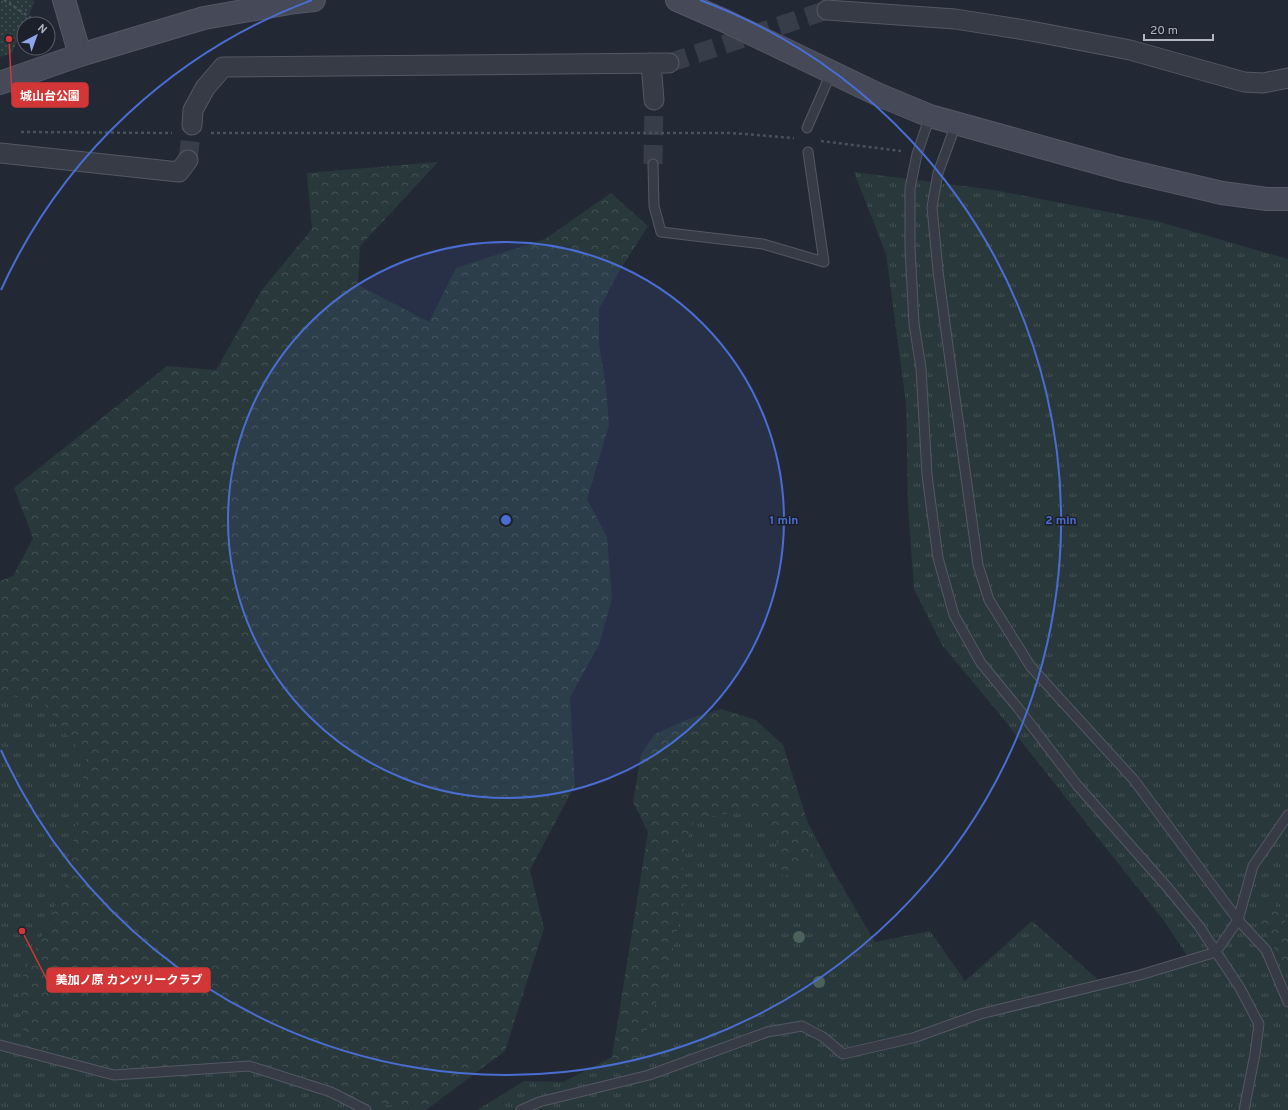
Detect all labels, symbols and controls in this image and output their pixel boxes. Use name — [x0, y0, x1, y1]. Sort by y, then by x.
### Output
north arrow — [16, 16, 56, 56]
scale bar — [1144, 16, 1213, 42]
text: N — [34, 21, 49, 37]
text: 20 m — [1150, 23, 1178, 39]
callout: 城山台公園 — [12, 83, 88, 107]
text: 城山台公園 — [20, 89, 80, 105]
centre of rings — [499, 513, 513, 527]
text: 1 min — [770, 513, 798, 529]
text: 2 min — [1045, 513, 1077, 529]
callout: 美加ノ原 カンツリークラブ — [47, 968, 210, 992]
text: 美加ノ原 カンツリークラブ — [55, 973, 203, 989]

